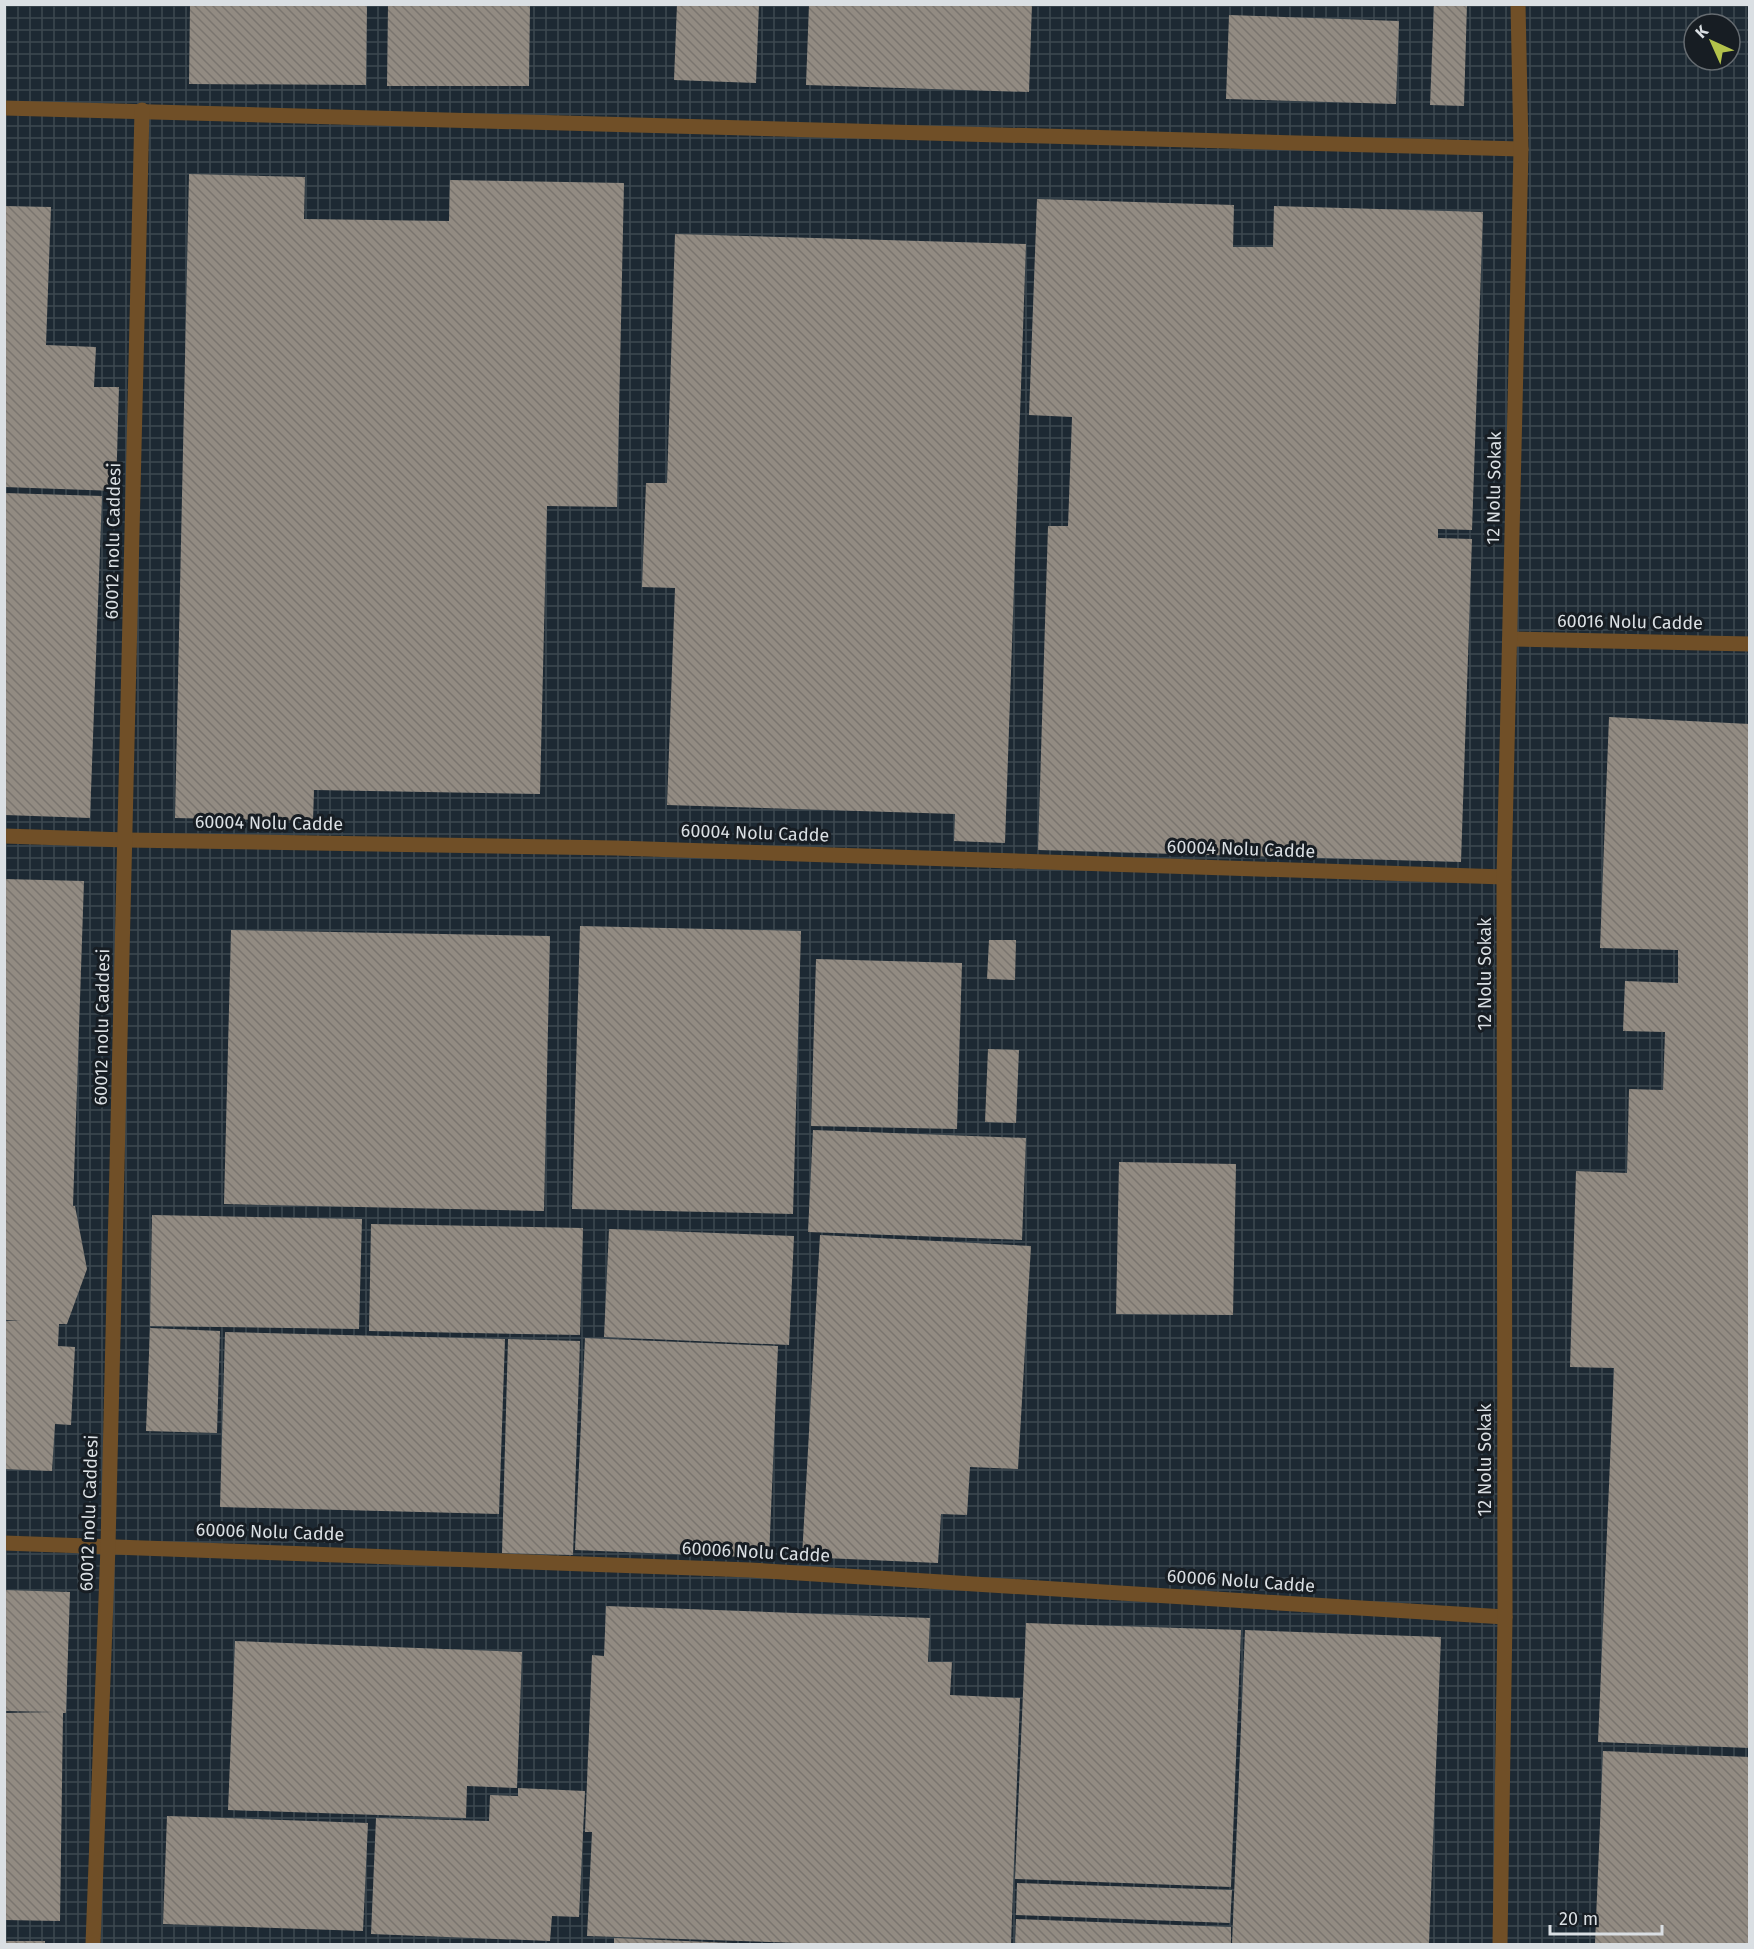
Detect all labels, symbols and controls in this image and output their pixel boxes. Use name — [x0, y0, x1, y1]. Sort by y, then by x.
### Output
north arrow — [1682, 12, 1742, 72]
text: K — [1691, 21, 1713, 42]
street label: 12 Nolu Sokak — [1482, 430, 1506, 545]
street label: 60012 nolu Caddesi — [101, 462, 125, 620]
street label: 60016 Nolu Cadde — [1557, 610, 1703, 634]
street label: 60004 Nolu Cadde — [195, 811, 343, 835]
street label: 60004 Nolu Cadde — [680, 819, 830, 847]
street label: 60004 Nolu Cadde — [1166, 835, 1316, 863]
street label: 12 Nolu Sokak — [1474, 917, 1496, 1031]
street label: 60012 nolu Caddesi — [90, 948, 114, 1106]
street label: 12 Nolu Sokak — [1474, 1403, 1496, 1517]
street label: 60012 nolu Caddesi — [75, 1434, 103, 1592]
street label: 60006 Nolu Cadde — [195, 1518, 345, 1546]
street label: 60006 Nolu Cadde — [681, 1537, 831, 1567]
street label: 60006 Nolu Cadde — [1166, 1565, 1316, 1597]
scale bar — [1550, 1898, 1662, 1936]
text: 20 m — [1559, 1908, 1598, 1930]

